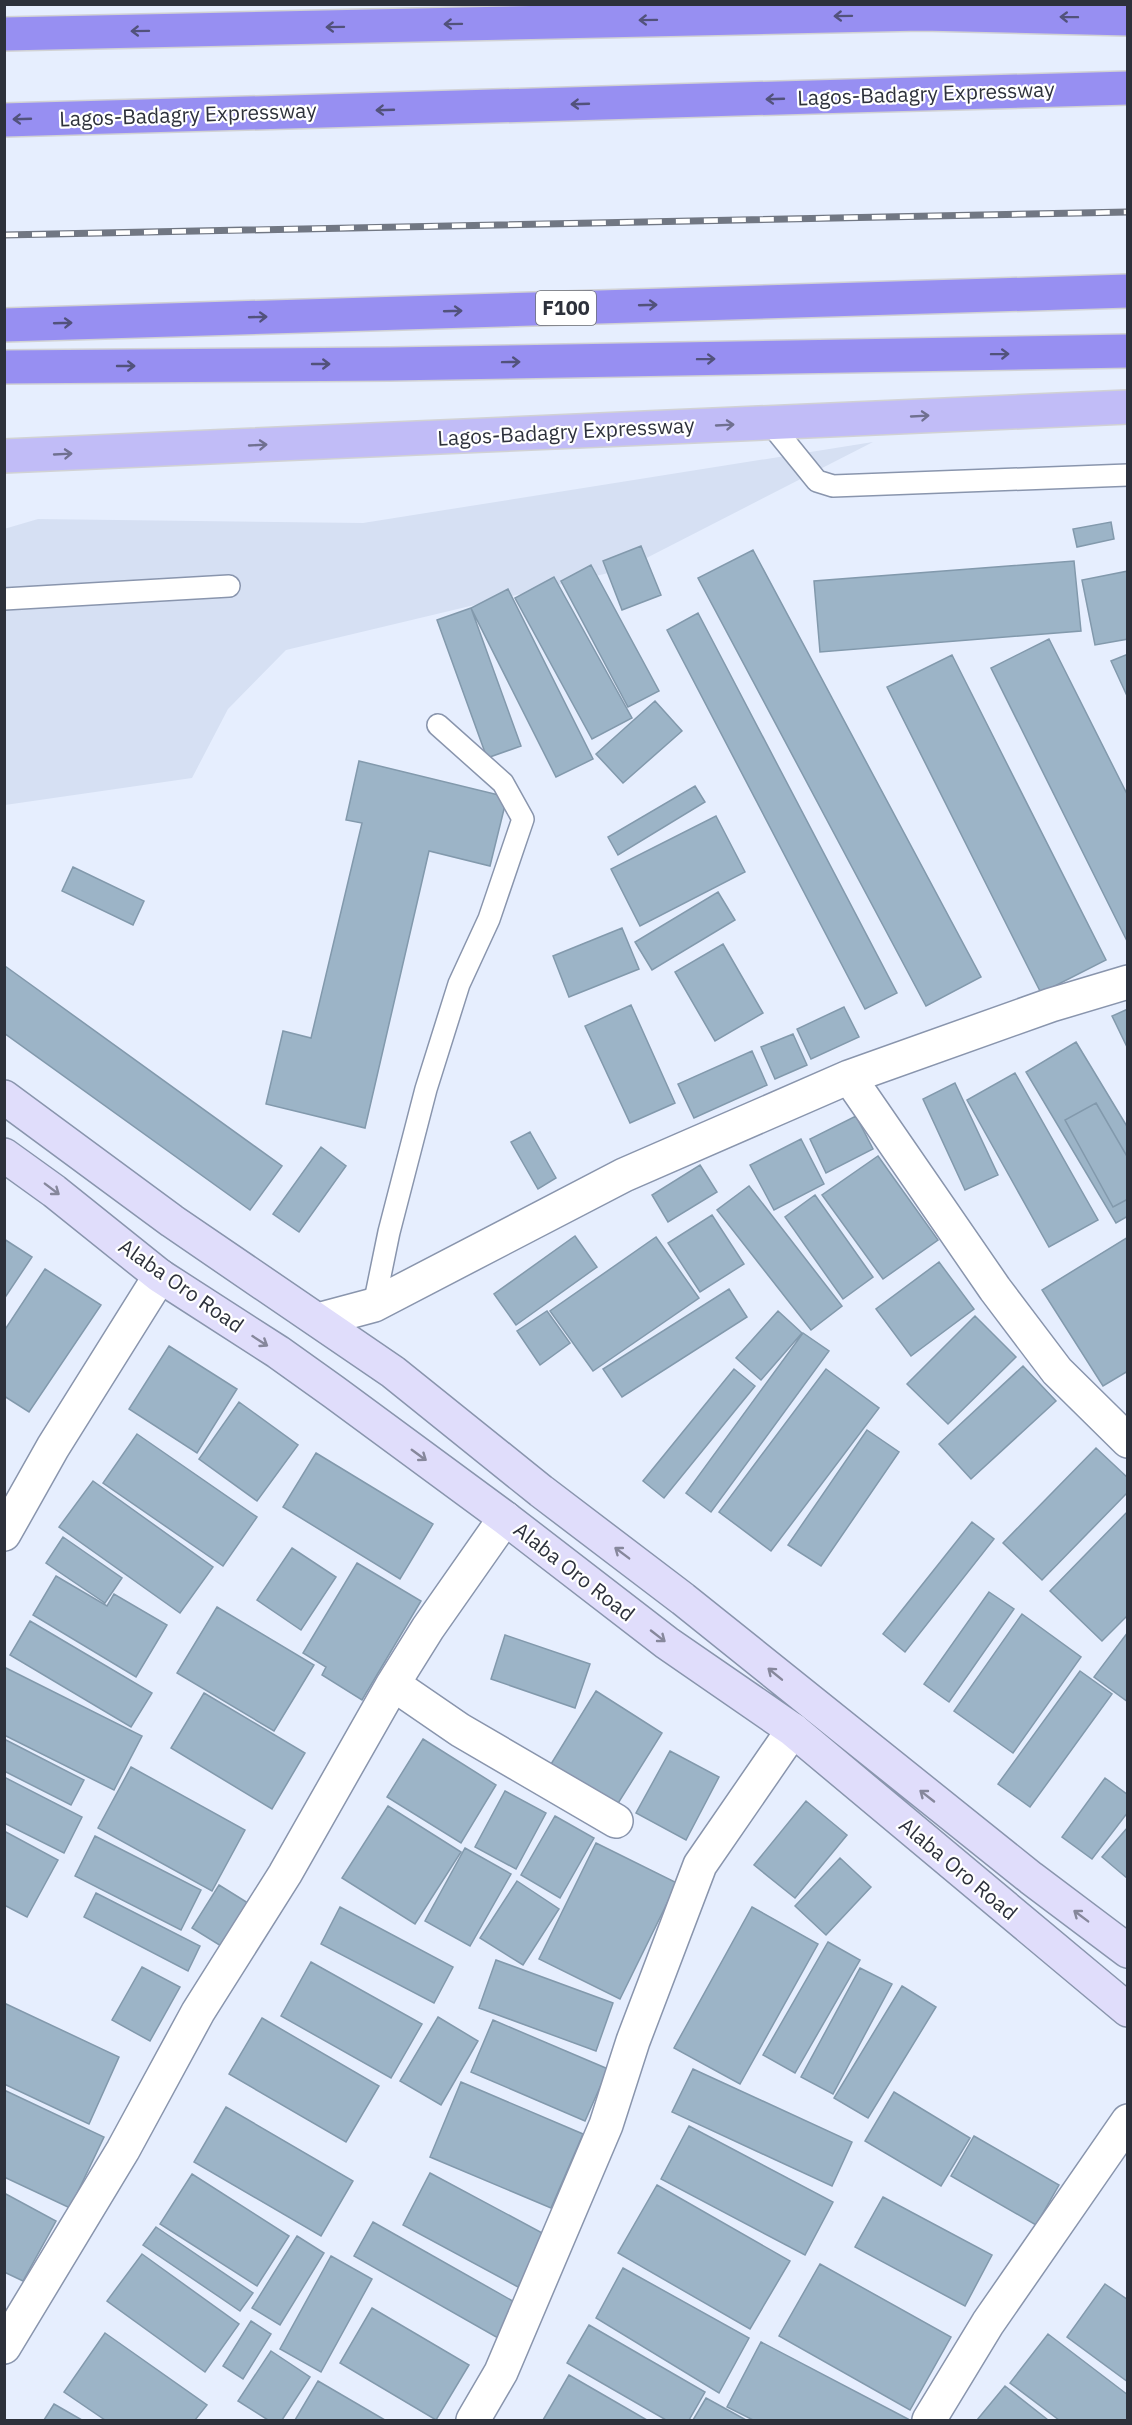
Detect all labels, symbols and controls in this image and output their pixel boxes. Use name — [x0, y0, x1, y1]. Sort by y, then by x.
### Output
one-way arrow — [833, 10, 853, 21]
one-way arrow — [1060, 11, 1080, 23]
one-way arrow — [638, 14, 658, 26]
one-way arrow — [444, 19, 464, 30]
one-way arrow — [326, 21, 346, 33]
one-way arrow — [131, 25, 151, 37]
street label: Lagos-Badagry Expressway — [797, 74, 1056, 111]
one-way arrow — [766, 93, 786, 105]
street label: Lagos-Badagry Expressway — [59, 95, 318, 132]
one-way arrow — [571, 99, 591, 110]
one-way arrow — [376, 104, 396, 115]
one-way arrow — [13, 114, 33, 125]
road number: F100 — [536, 291, 596, 325]
one-way arrow — [637, 300, 657, 311]
one-way arrow — [442, 306, 462, 317]
one-way arrow — [247, 311, 267, 323]
one-way arrow — [52, 317, 72, 329]
one-way arrow — [989, 348, 1009, 360]
one-way arrow — [696, 353, 716, 364]
one-way arrow — [501, 356, 521, 368]
one-way arrow — [310, 359, 330, 370]
one-way arrow — [115, 360, 135, 372]
street label: Lagos-Badagry Expressway — [437, 410, 696, 452]
one-way arrow — [910, 411, 930, 422]
one-way arrow — [715, 419, 735, 430]
one-way arrow — [247, 440, 267, 451]
one-way arrow — [52, 448, 72, 459]
one-way arrow — [43, 1183, 59, 1196]
street label: Alaba Oro Road — [114, 1232, 249, 1339]
one-way arrow — [251, 1335, 268, 1347]
one-way arrow — [410, 1448, 426, 1461]
street label: Alaba Oro Road — [508, 1515, 641, 1627]
one-way arrow — [615, 1546, 631, 1559]
one-way arrow — [649, 1629, 665, 1642]
one-way arrow — [768, 1667, 784, 1680]
one-way arrow — [919, 1789, 935, 1802]
street label: Alaba Oro Road — [894, 1811, 1024, 1926]
one-way arrow — [1073, 1910, 1089, 1923]

